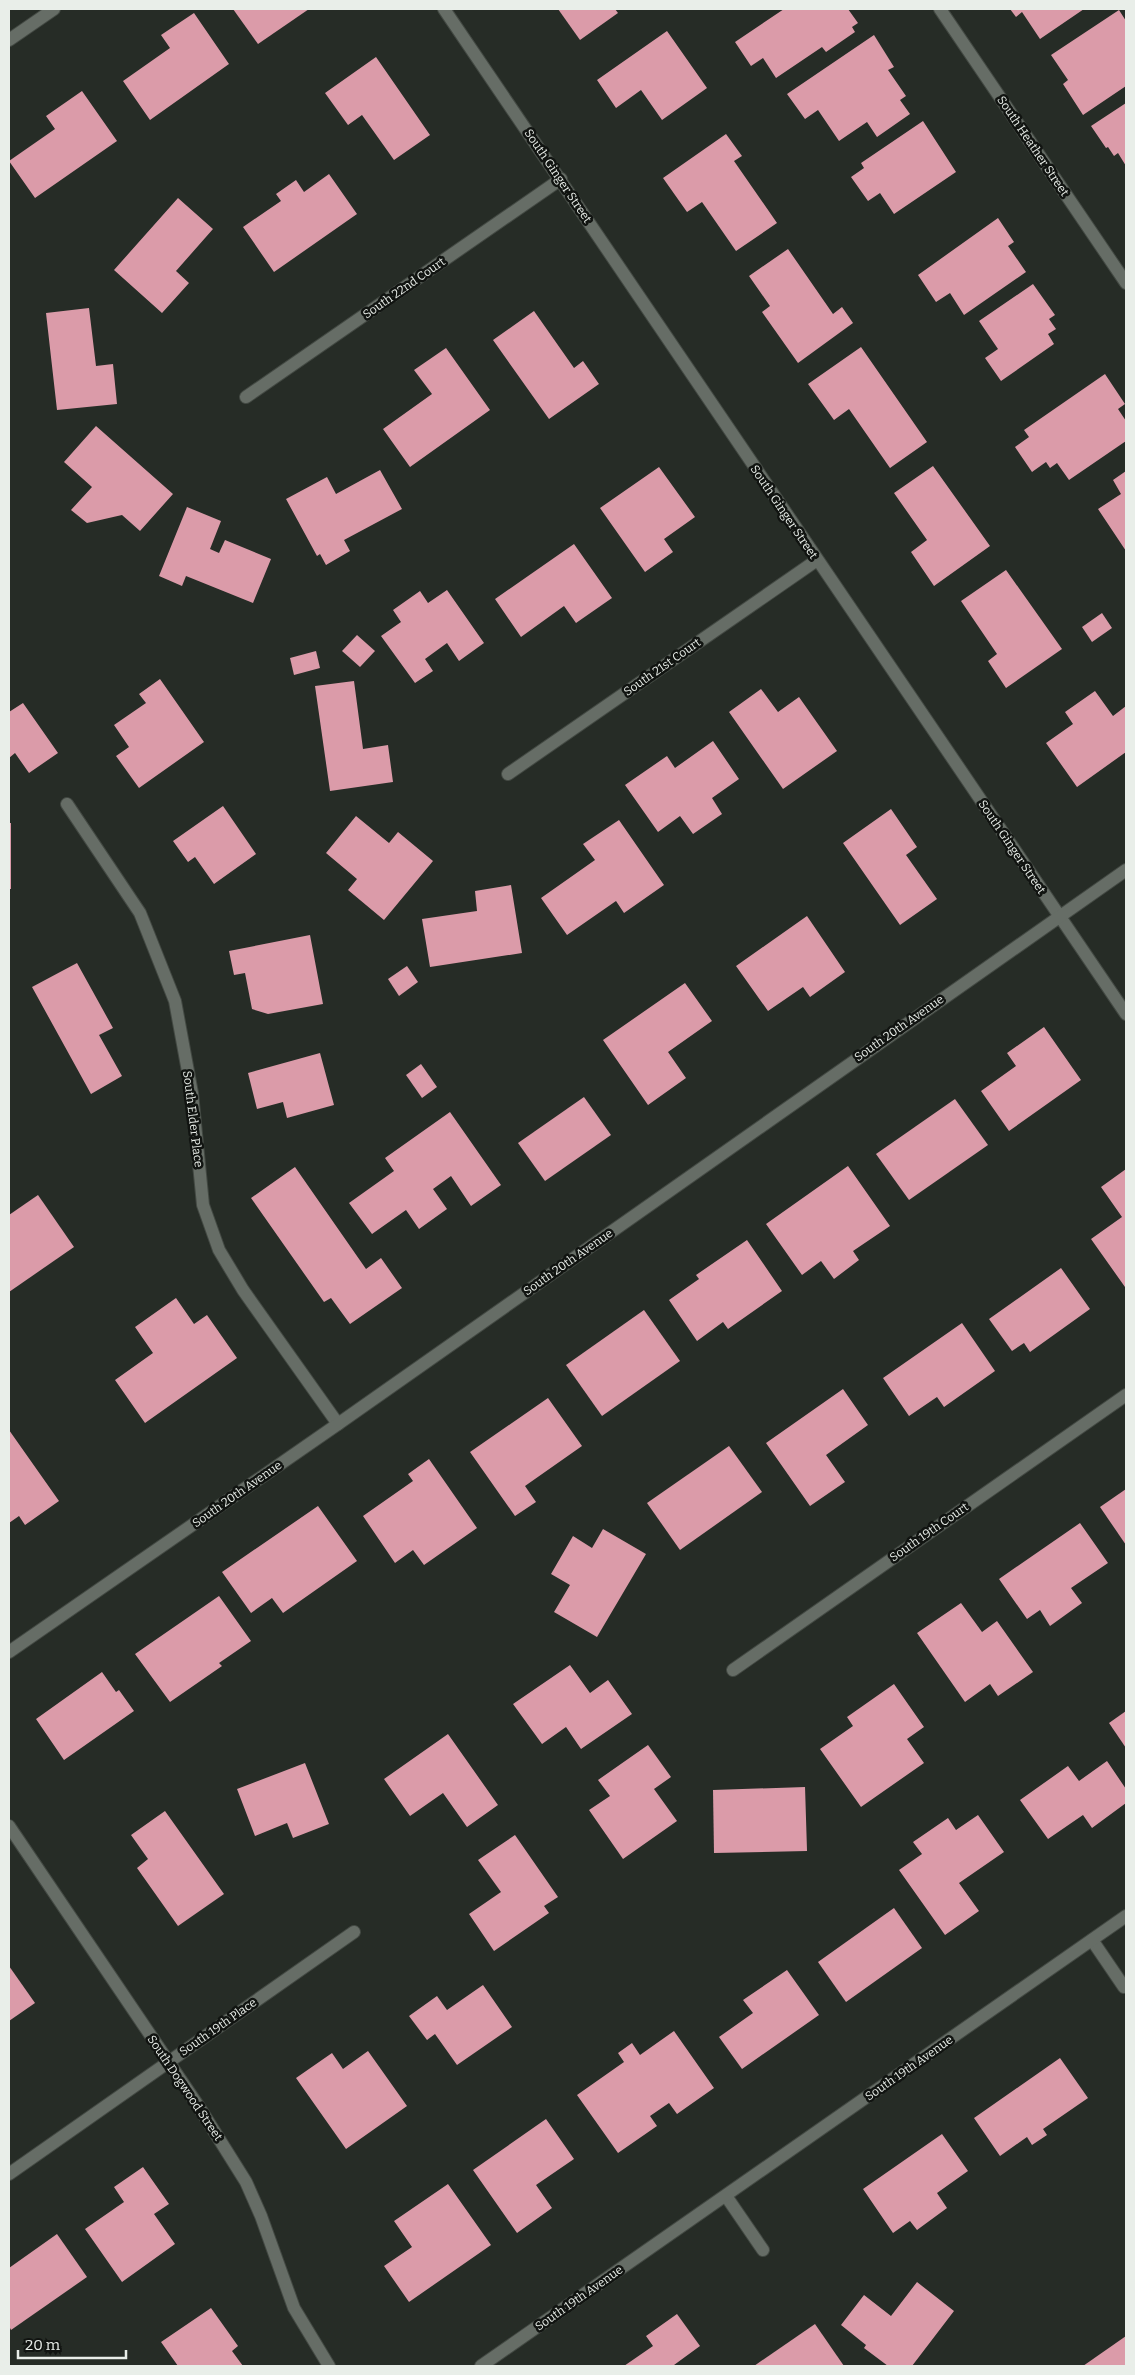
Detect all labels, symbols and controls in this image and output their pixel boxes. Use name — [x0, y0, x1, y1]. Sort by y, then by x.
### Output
street label: South Heather Street — [994, 93, 1072, 199]
street label: South Ginger Street — [521, 126, 595, 226]
street label: South 22nd Court — [360, 254, 448, 322]
street label: South Ginger Street — [747, 462, 821, 562]
street label: South 21st Court — [621, 635, 704, 699]
street label: South Ginger Street — [975, 797, 1049, 897]
street label: South 20th Avenue — [852, 992, 946, 1064]
street label: South Elder Place — [180, 1070, 206, 1168]
street label: South 20th Avenue — [521, 1226, 615, 1298]
street label: South 20th Avenue — [190, 1458, 284, 1530]
street label: South 19th Court — [887, 1499, 972, 1564]
street label: South 19th Place — [177, 1995, 259, 2059]
street label: South Dogwood Street — [145, 2033, 226, 2144]
street label: South 19th Avenue — [863, 2033, 955, 2103]
street label: South 19th Avenue — [533, 2263, 625, 2333]
scale bar — [18, 2328, 125, 2360]
text: 20 m — [25, 2336, 61, 2354]

